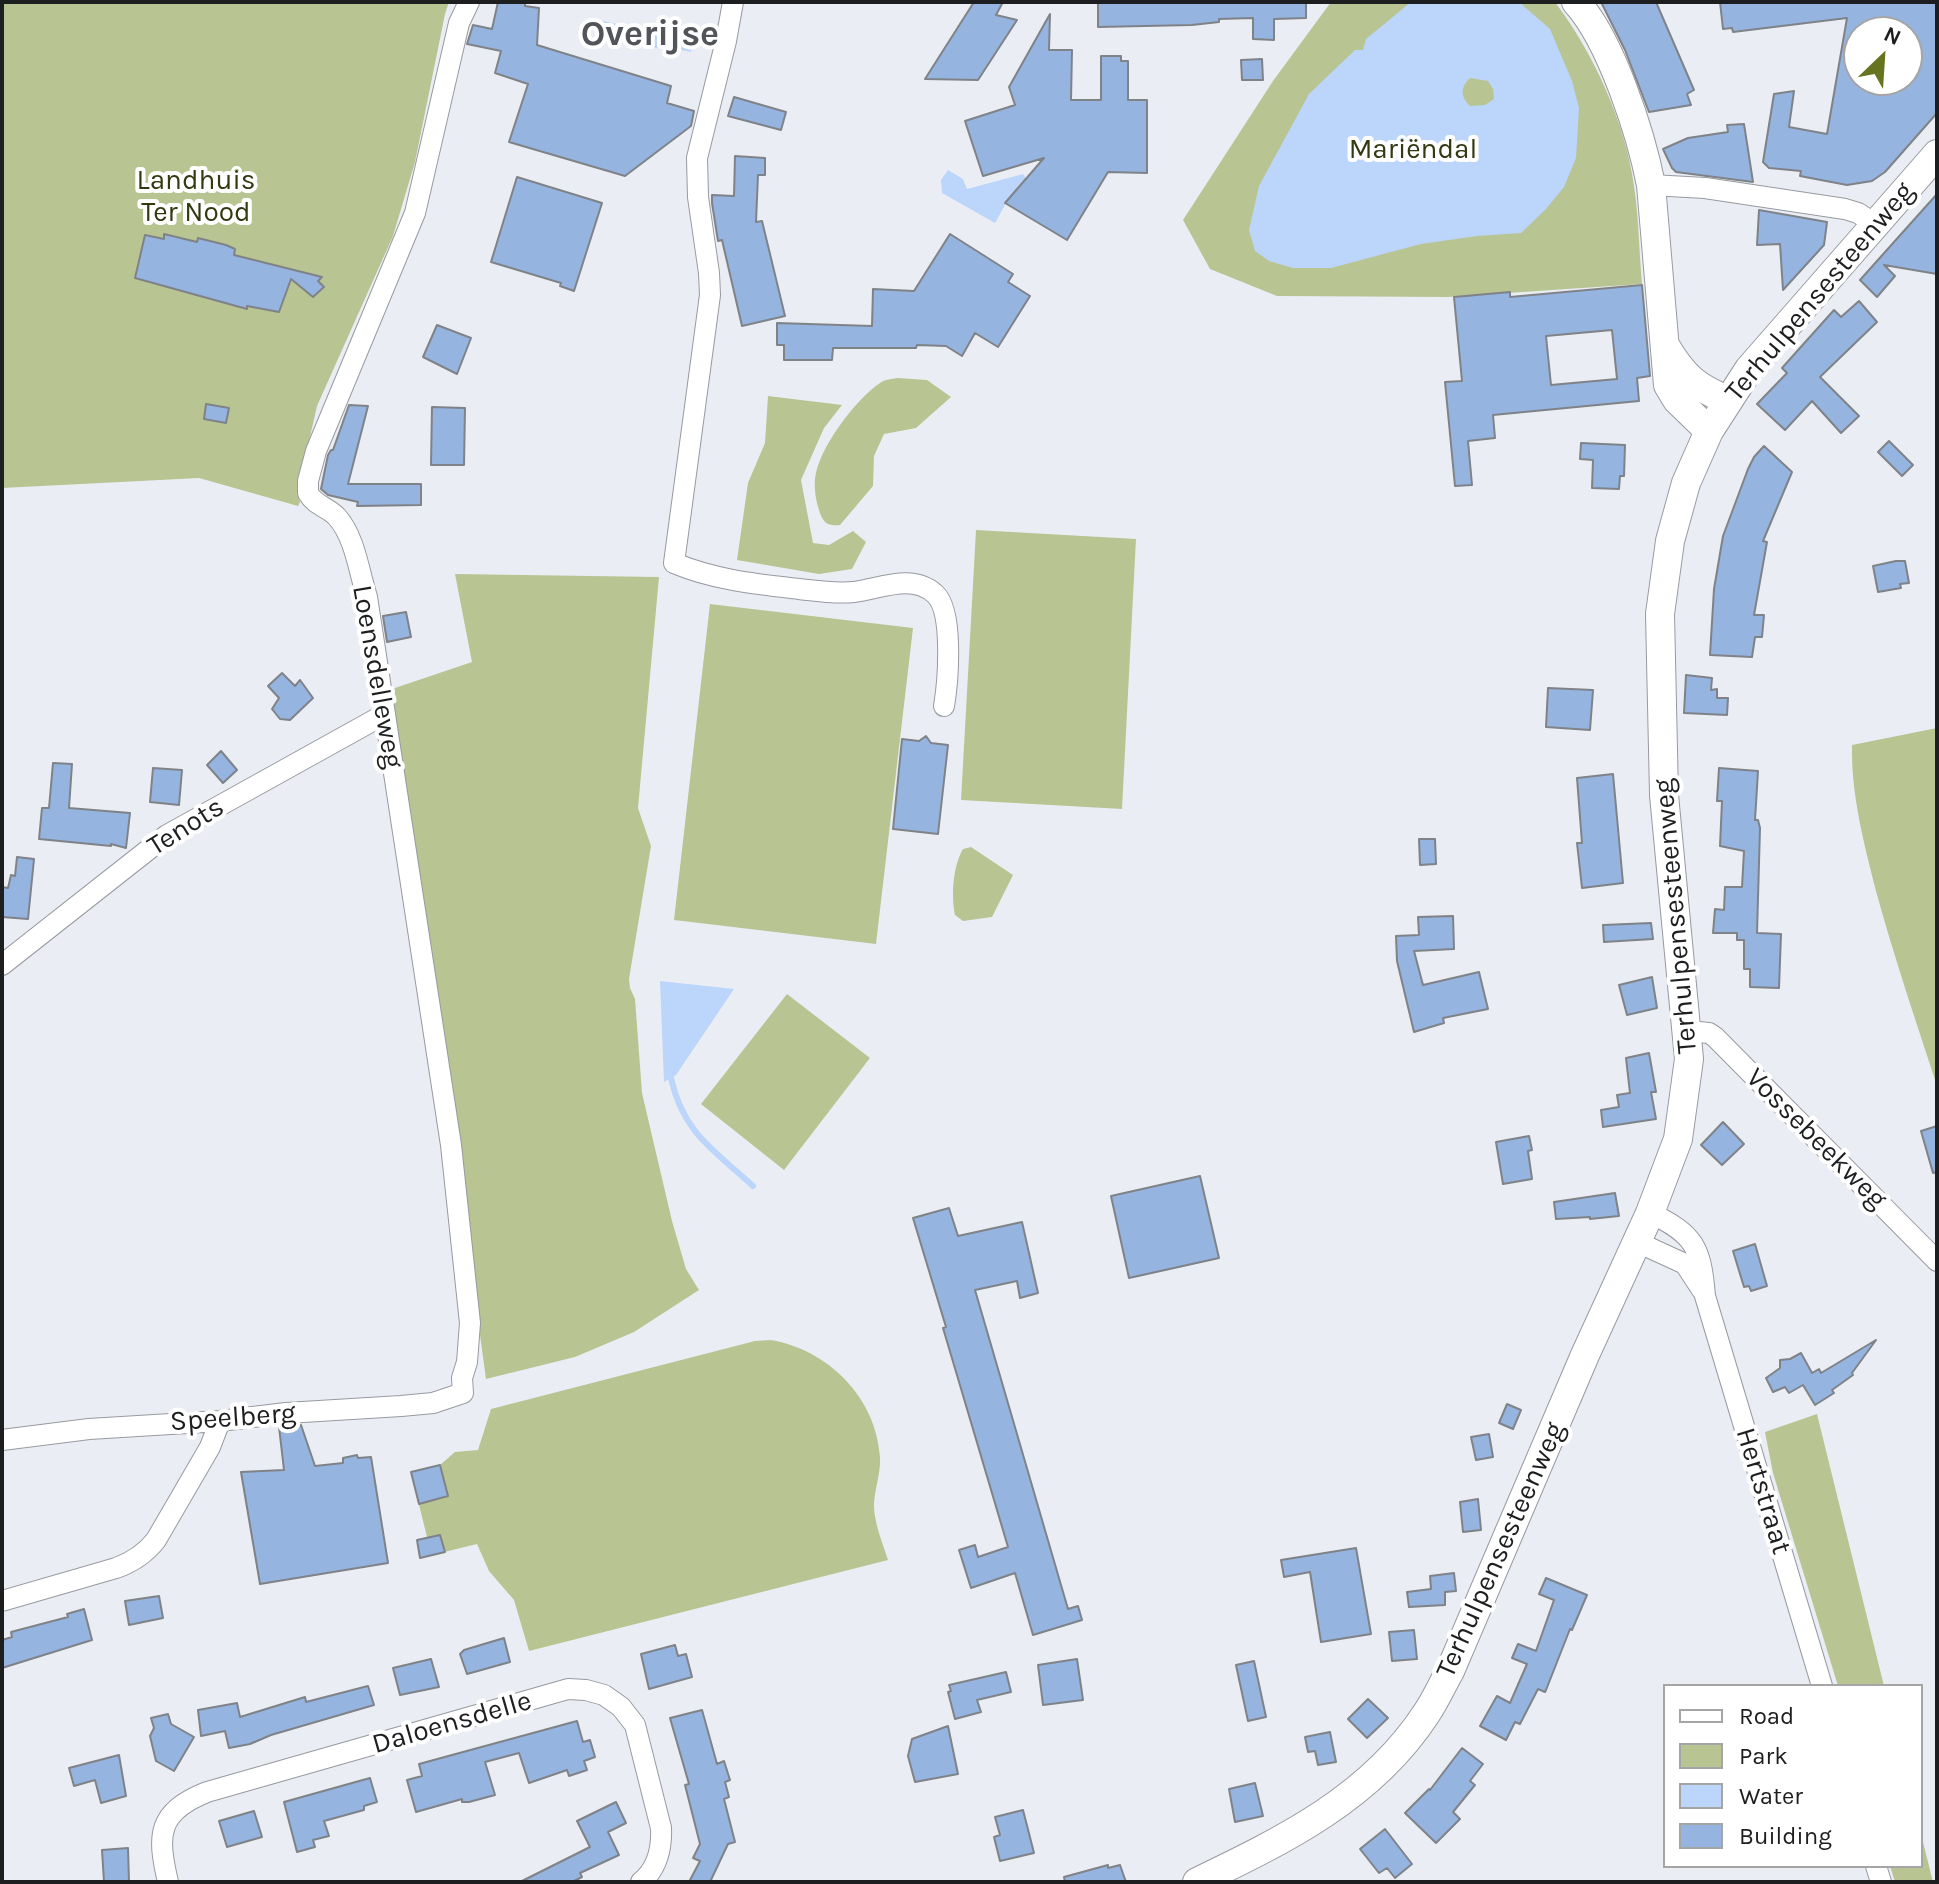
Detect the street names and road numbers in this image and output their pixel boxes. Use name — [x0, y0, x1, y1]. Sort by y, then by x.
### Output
street label: Terhulpensesteenweg — [1718, 175, 1922, 409]
street label: Loensdelleweg — [344, 583, 410, 771]
street label: Terhulpensesteenweg — [1647, 777, 1705, 1055]
street label: Tenots — [142, 791, 230, 863]
street label: Vossebeekweg — [1739, 1062, 1893, 1216]
street label: Speelberg — [169, 1397, 297, 1439]
street label: Terhulpensesteenweg — [1429, 1417, 1573, 1683]
street label: Hertstraat — [1728, 1424, 1798, 1558]
street label: Daloensdelle — [369, 1684, 535, 1762]

